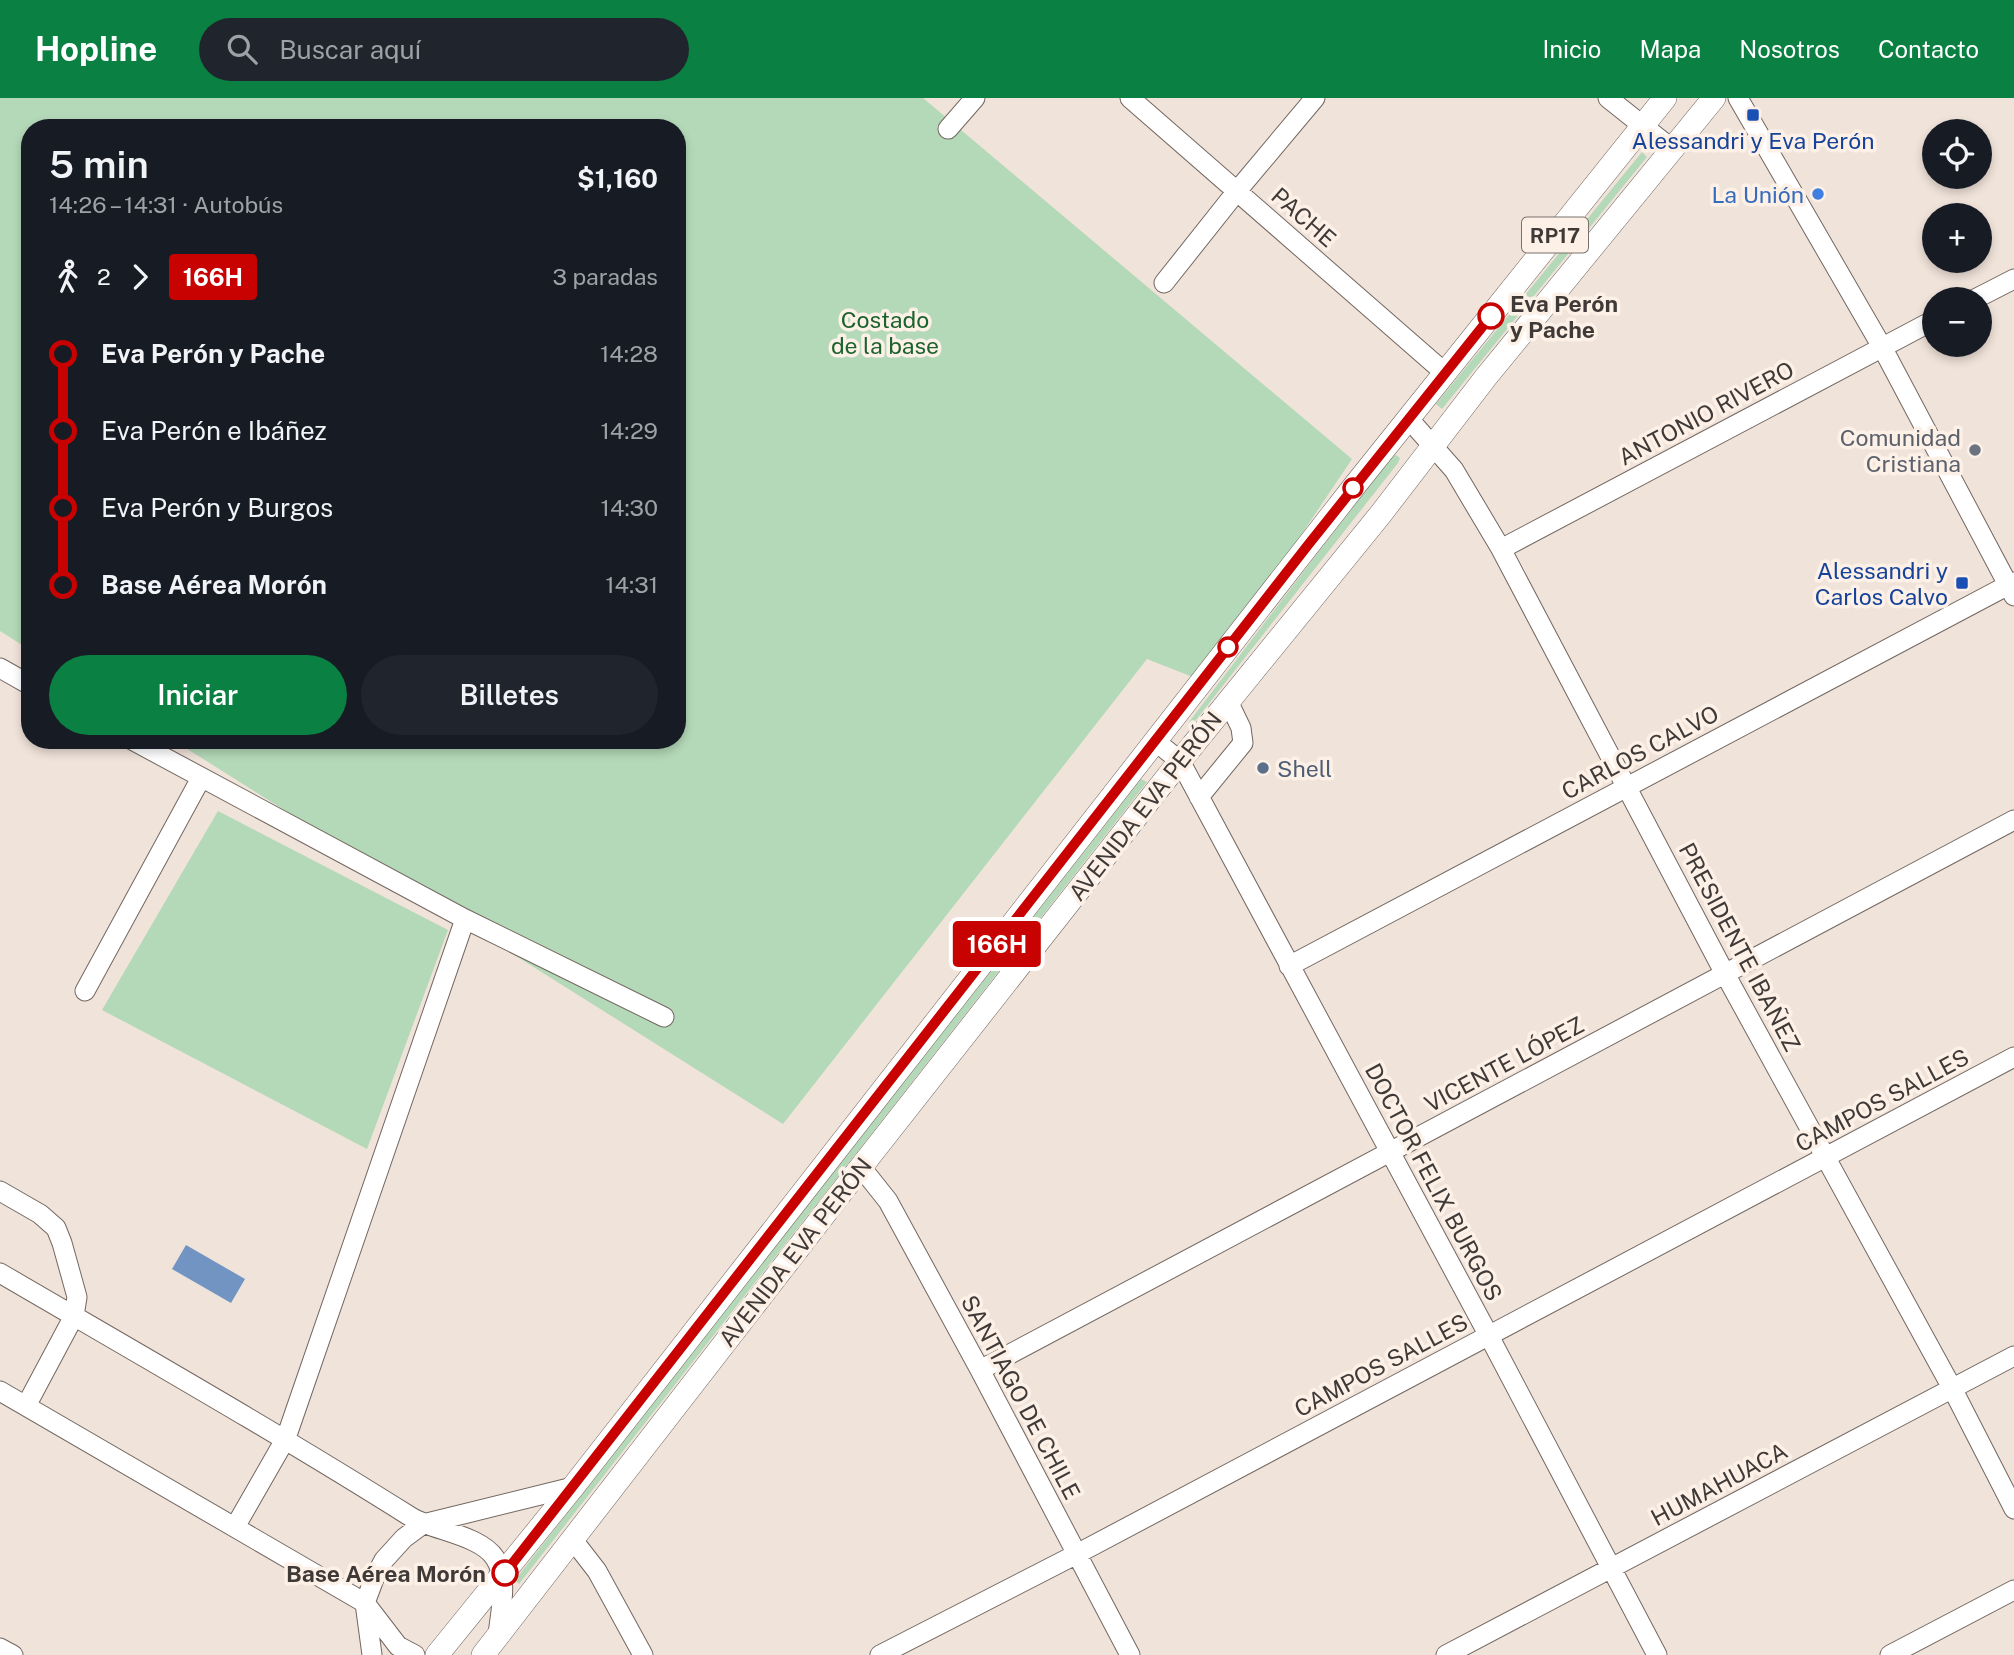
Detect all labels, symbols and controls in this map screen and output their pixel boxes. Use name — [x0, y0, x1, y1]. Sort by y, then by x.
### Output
search box — [199, 18, 689, 81]
text: Hopline — [35, 30, 157, 68]
icon: search — [223, 30, 261, 68]
text: Buscar aquí — [279, 34, 421, 65]
text: Inicio — [1542, 35, 1601, 63]
text: Mapa — [1639, 35, 1701, 63]
text: Nosotros — [1739, 35, 1840, 63]
text: Contacto — [1878, 35, 1979, 63]
marker: Alessandri y Eva Perón — [1745, 107, 1761, 123]
map controls — [1922, 119, 1992, 357]
button: locate — [1922, 119, 1992, 189]
place label: Alessandri y Eva Perón — [1632, 127, 1874, 154]
text: 5 min — [49, 142, 149, 187]
text: $1,160 — [577, 163, 658, 194]
place label: La Unión — [1711, 181, 1804, 208]
street label: PACHE — [1266, 182, 1342, 252]
marker: La Unión — [1810, 186, 1826, 202]
text: 14:26 – 14:31 · Autobús — [49, 191, 283, 218]
button: + — [1922, 203, 1992, 273]
road number: RP17 — [1522, 218, 1588, 252]
icon: walk — [49, 258, 87, 296]
icon: forward — [121, 258, 159, 296]
text: 2 — [97, 263, 111, 290]
text: 166H — [183, 263, 243, 291]
text: 3 paradas — [552, 263, 658, 290]
button: − — [1922, 287, 1992, 357]
place label: Eva Perón y Pache — [1510, 290, 1618, 343]
marker: Eva Perón y Pache — [1478, 303, 1504, 329]
park label: Costado de la base — [831, 306, 939, 359]
text: Eva Perón y Pache — [101, 338, 325, 369]
text: 14:28 — [600, 340, 658, 367]
street label: ANTONIO RIVERO — [1614, 355, 1798, 471]
text: Eva Perón e Ibáñez — [101, 415, 327, 446]
text: 14:29 — [600, 417, 658, 444]
place label: Comunidad Cristiana — [1840, 424, 1961, 477]
marker: Comunidad Cristiana — [1967, 442, 1983, 458]
unlabelled marker — [1343, 478, 1363, 498]
text: Eva Perón y Burgos — [101, 492, 333, 523]
text: 14:30 — [601, 494, 658, 521]
place label: Alessandri y Carlos Calvo — [1815, 557, 1948, 610]
text: Base Aérea Morón — [101, 569, 327, 600]
text: 14:31 — [605, 571, 658, 598]
marker: Alessandri y Carlos Calvo — [1954, 575, 1970, 591]
unlabelled marker — [1218, 637, 1238, 657]
button: Iniciar — [49, 655, 347, 735]
button: Billetes — [361, 655, 658, 735]
street label: CARLOS CALVO — [1557, 699, 1723, 805]
street label: AVENIDA EVA PERÓN — [1063, 706, 1227, 906]
place label: Shell — [1277, 755, 1332, 782]
marker: Shell — [1255, 760, 1271, 776]
street label: PRESIDENTE IBAÑEZ — [1674, 838, 1806, 1056]
line badge: 166H — [948, 921, 1046, 967]
text: 166H — [967, 930, 1027, 958]
street label: VICENTE LÓPEZ — [1420, 1011, 1588, 1117]
street label: CAMPOS SALLES — [1791, 1043, 1973, 1157]
street label: DOCTOR FELIX BURGOS — [1360, 1059, 1508, 1305]
street label: AVENIDA EVA PERÓN — [713, 1152, 877, 1352]
street label: SANTIAGO DE CHILE — [956, 1290, 1086, 1504]
street label: CAMPOS SALLES — [1290, 1308, 1472, 1422]
street label: HUMAHUACA — [1646, 1437, 1792, 1531]
place label: Base Aérea Morón — [286, 1560, 486, 1587]
marker: Base Aérea Morón — [492, 1560, 518, 1586]

